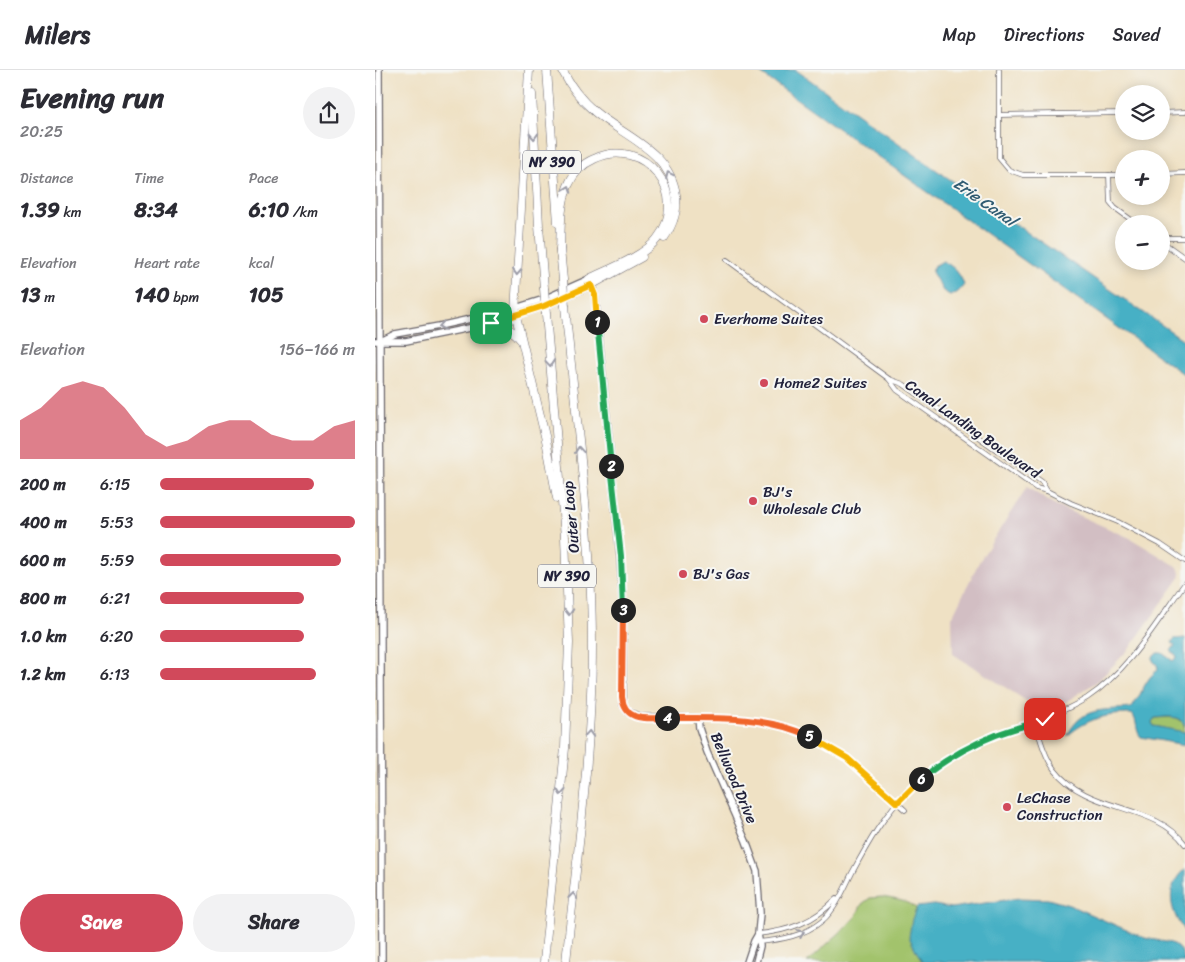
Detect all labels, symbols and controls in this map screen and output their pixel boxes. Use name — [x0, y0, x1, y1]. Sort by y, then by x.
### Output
text: Milers — [25, 14, 90, 56]
text: Map — [943, 19, 976, 51]
text: Directions — [1004, 19, 1085, 51]
text: Saved — [1113, 19, 1160, 51]
text: Evening run — [20, 73, 164, 122]
map controls — [1115, 85, 1170, 270]
button: layers — [1115, 85, 1170, 140]
button: share — [303, 87, 355, 139]
text: 20:25 — [20, 117, 63, 146]
one-way arrow — [529, 132, 540, 140]
road number: NY 390 — [523, 150, 581, 174]
button: + — [1115, 150, 1170, 205]
text: Distance — [20, 166, 73, 191]
text: Time — [134, 166, 164, 191]
text: Pace — [249, 166, 278, 191]
water label: Erie Canal — [947, 170, 1025, 236]
one-way arrow — [665, 171, 676, 180]
one-way arrow — [562, 185, 572, 194]
text: 1.39 — [20, 191, 60, 229]
text: 8:34 — [134, 191, 178, 229]
text: 6:10 — [249, 191, 289, 229]
text: km — [60, 200, 82, 225]
text: /km — [289, 200, 318, 225]
button: − — [1115, 215, 1170, 270]
text: Elevation — [20, 251, 77, 276]
text: Heart rate — [134, 251, 200, 276]
text: kcal — [249, 251, 274, 276]
one-way arrow — [512, 268, 522, 276]
text: 13 — [20, 276, 41, 314]
text: 140 — [134, 276, 170, 314]
text: 105 — [249, 276, 284, 314]
text: m — [41, 285, 55, 310]
text: bpm — [170, 285, 199, 310]
pin — [470, 302, 512, 344]
place label: Everhome Suites — [714, 306, 824, 332]
icon: arrive — [477, 309, 505, 337]
pin: 1 — [585, 310, 609, 334]
text: 1 — [594, 310, 601, 335]
marker: Everhome Suites — [698, 313, 710, 325]
one-way arrow — [438, 320, 447, 330]
text: Elevation — [20, 335, 85, 364]
text: 156–166 m — [279, 335, 355, 364]
one-way arrow — [544, 359, 555, 367]
place label: Home2 Suites — [774, 370, 867, 396]
street label: Canal Landing Boulevard — [900, 372, 1047, 486]
marker: Home2 Suites — [758, 377, 770, 389]
one-way arrow — [574, 446, 585, 454]
pin: 2 — [599, 454, 623, 478]
text: 2 — [607, 454, 616, 479]
text: 200 m — [20, 470, 66, 499]
text: 6:15 — [100, 470, 131, 499]
place label: BJ's Wholesale Club — [763, 479, 861, 522]
street label: Outer Loop — [555, 480, 587, 554]
marker: BJ's Wholesale Club — [747, 495, 759, 507]
text: 400 m — [20, 508, 67, 537]
text: 5:53 — [100, 508, 133, 537]
text: 600 m — [20, 546, 66, 575]
text: 5:59 — [100, 546, 134, 575]
place label: BJ's Gas — [693, 561, 750, 587]
road number: NY 390 — [538, 564, 596, 588]
marker: BJ's Gas — [677, 568, 689, 580]
text: 800 m — [20, 584, 66, 613]
text: 6:21 — [100, 584, 130, 613]
pin: 3 — [611, 598, 635, 622]
text: 3 — [620, 598, 627, 623]
one-way arrow — [563, 608, 574, 616]
text: 1.0 km — [20, 622, 67, 651]
text: 6:20 — [100, 622, 133, 651]
text: 1.2 km — [20, 660, 66, 689]
text: 6:13 — [100, 660, 130, 689]
pin — [1024, 698, 1066, 740]
icon: check — [1031, 705, 1059, 733]
pin: 4 — [655, 706, 679, 730]
text: 4 — [663, 706, 672, 731]
pin: 5 — [797, 724, 821, 748]
text: 5 — [805, 724, 814, 749]
street label: Bellwood Drive — [703, 728, 765, 828]
one-way arrow — [583, 730, 594, 738]
pin: 6 — [909, 766, 933, 792]
text: 6 — [918, 767, 925, 792]
place label: LeChase Construction — [1017, 785, 1103, 828]
one-way arrow — [556, 788, 567, 796]
marker: LeChase Construction — [1001, 801, 1013, 813]
one-way arrow — [567, 892, 578, 900]
button: Save — [20, 894, 183, 952]
button: Share — [193, 894, 355, 952]
one-way arrow — [796, 929, 805, 939]

